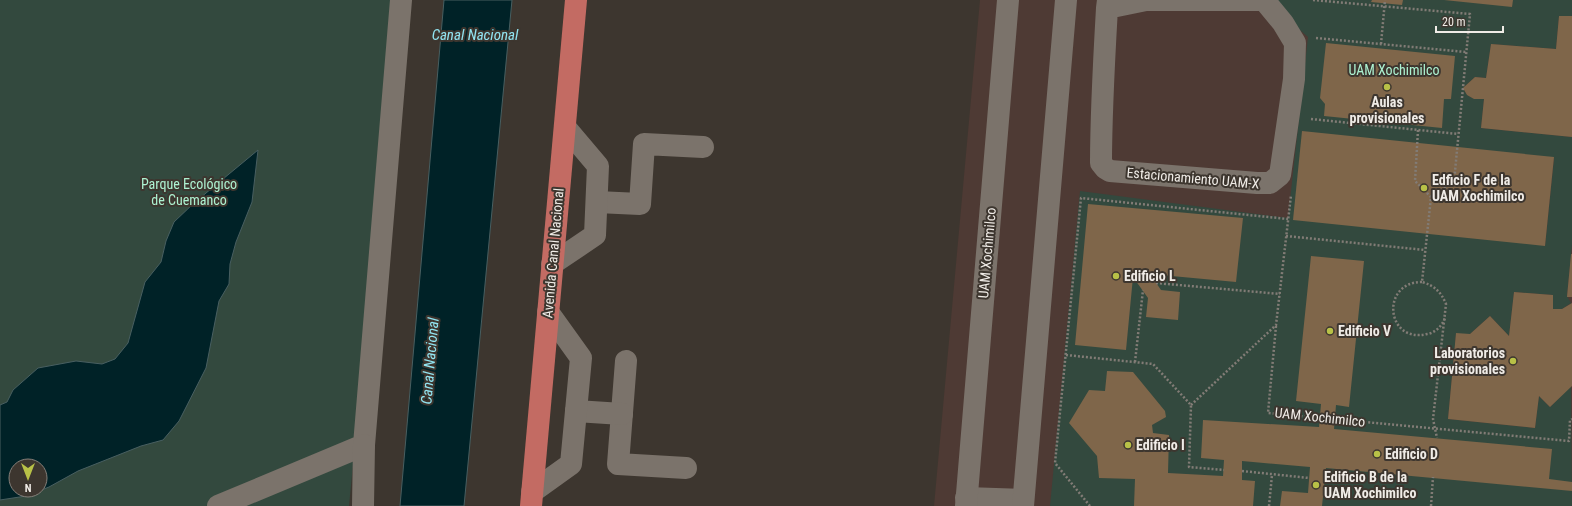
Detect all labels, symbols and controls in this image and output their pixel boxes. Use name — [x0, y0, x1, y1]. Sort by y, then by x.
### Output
scale bar — [1436, 8, 1503, 34]
text: 20 m — [1442, 15, 1466, 29]
water label: Canal Nacional — [432, 26, 519, 44]
park label: UAM Xochimilco — [1348, 62, 1440, 78]
marker: Aulas provisionales — [1382, 82, 1392, 92]
place label: Aulas provisionales — [1350, 94, 1424, 126]
street label: Estacionamiento UAM-X — [1126, 164, 1260, 192]
place label: Edficio F de la UAM Xochimilco — [1432, 172, 1524, 204]
park label: Parque Ecológico de Cuemanco — [141, 176, 237, 208]
marker: Edficio F de la UAM Xochimilco — [1419, 183, 1429, 193]
street label: Avenida Canal Nacional — [539, 187, 567, 319]
street label: UAM Xochimilco — [975, 207, 999, 299]
place label: Edificio L — [1124, 268, 1176, 284]
marker: Edificio L — [1111, 271, 1121, 281]
water label: Canal Nacional — [417, 316, 443, 405]
place label: Edificio V — [1338, 323, 1391, 339]
marker: Edificio V — [1325, 326, 1335, 336]
place label: Laboratorios provisionales — [1430, 345, 1505, 377]
marker: Laboratorios provisionales — [1508, 356, 1518, 366]
street label: UAM Xochimilco — [1274, 404, 1366, 430]
place label: Edificio I — [1136, 437, 1185, 453]
marker: Edificio I — [1123, 440, 1133, 450]
place label: Edificio D — [1385, 446, 1438, 462]
marker: Edificio D — [1372, 449, 1382, 459]
north arrow — [8, 458, 48, 498]
place label: Edificio B de la UAM Xochimilco — [1324, 469, 1416, 501]
marker: Edificio B de la UAM Xochimilco — [1311, 480, 1321, 490]
text: N — [24, 481, 31, 494]

